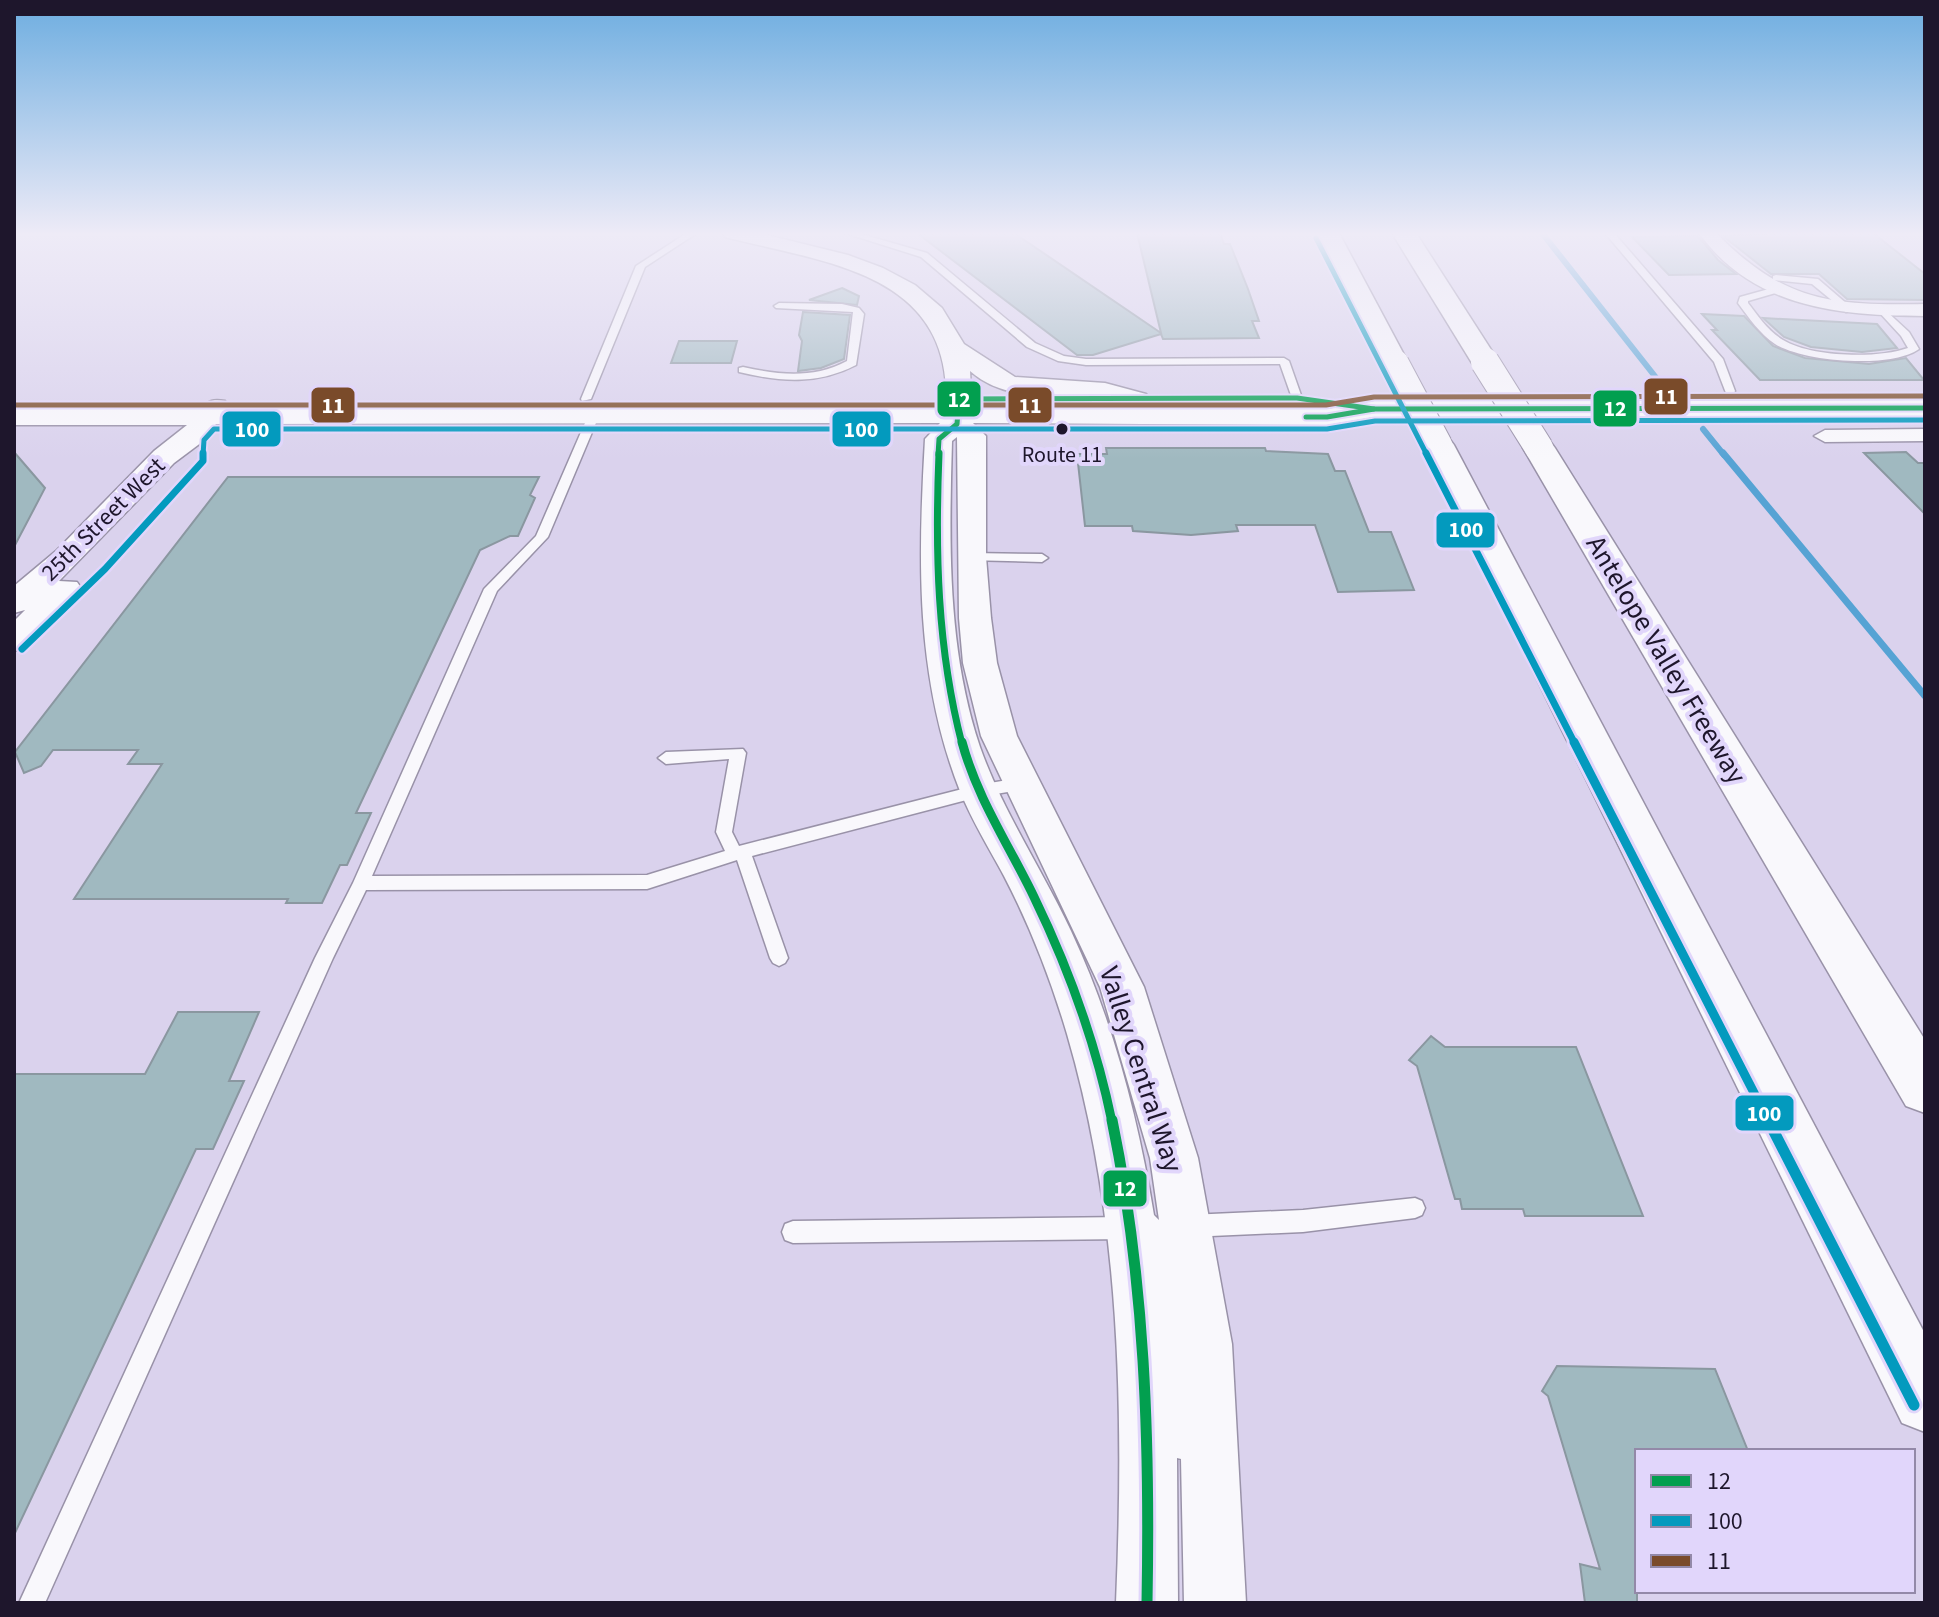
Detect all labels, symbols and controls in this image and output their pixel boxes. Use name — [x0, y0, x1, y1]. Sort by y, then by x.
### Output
line badge: 11 — [1643, 377, 1689, 416]
line badge: 12 — [936, 380, 982, 418]
text: 11 — [1654, 381, 1678, 413]
text: 12 — [947, 384, 971, 416]
line badge: 11 — [310, 386, 356, 424]
line badge: 11 — [1007, 386, 1053, 424]
line badge: 12 — [1592, 389, 1638, 428]
text: 11 — [321, 390, 345, 422]
text: 11 — [1018, 390, 1042, 422]
text: 12 — [1603, 393, 1627, 425]
line badge: 100 — [221, 410, 282, 448]
line badge: 100 — [831, 410, 892, 448]
text: 100 — [235, 414, 269, 446]
text: 100 — [844, 414, 878, 446]
marker: Route 11 — [1054, 421, 1070, 437]
place label: Route 11 — [1022, 439, 1102, 471]
street label: 25th Street West — [33, 449, 173, 589]
line badge: 100 — [1435, 511, 1496, 549]
text: 100 — [1449, 514, 1483, 546]
street label: Antelope Valley Freeway — [1576, 528, 1756, 791]
street label: Valley Central Way — [1089, 961, 1193, 1177]
line badge: 100 — [1734, 1094, 1795, 1132]
text: 100 — [1747, 1098, 1781, 1130]
line badge: 12 — [1102, 1169, 1148, 1208]
text: 12 — [1113, 1173, 1137, 1205]
legend — [1635, 1449, 1915, 1593]
text: 12 — [1707, 1464, 1731, 1499]
text: 100 — [1707, 1504, 1743, 1539]
text: 11 — [1707, 1544, 1731, 1579]

